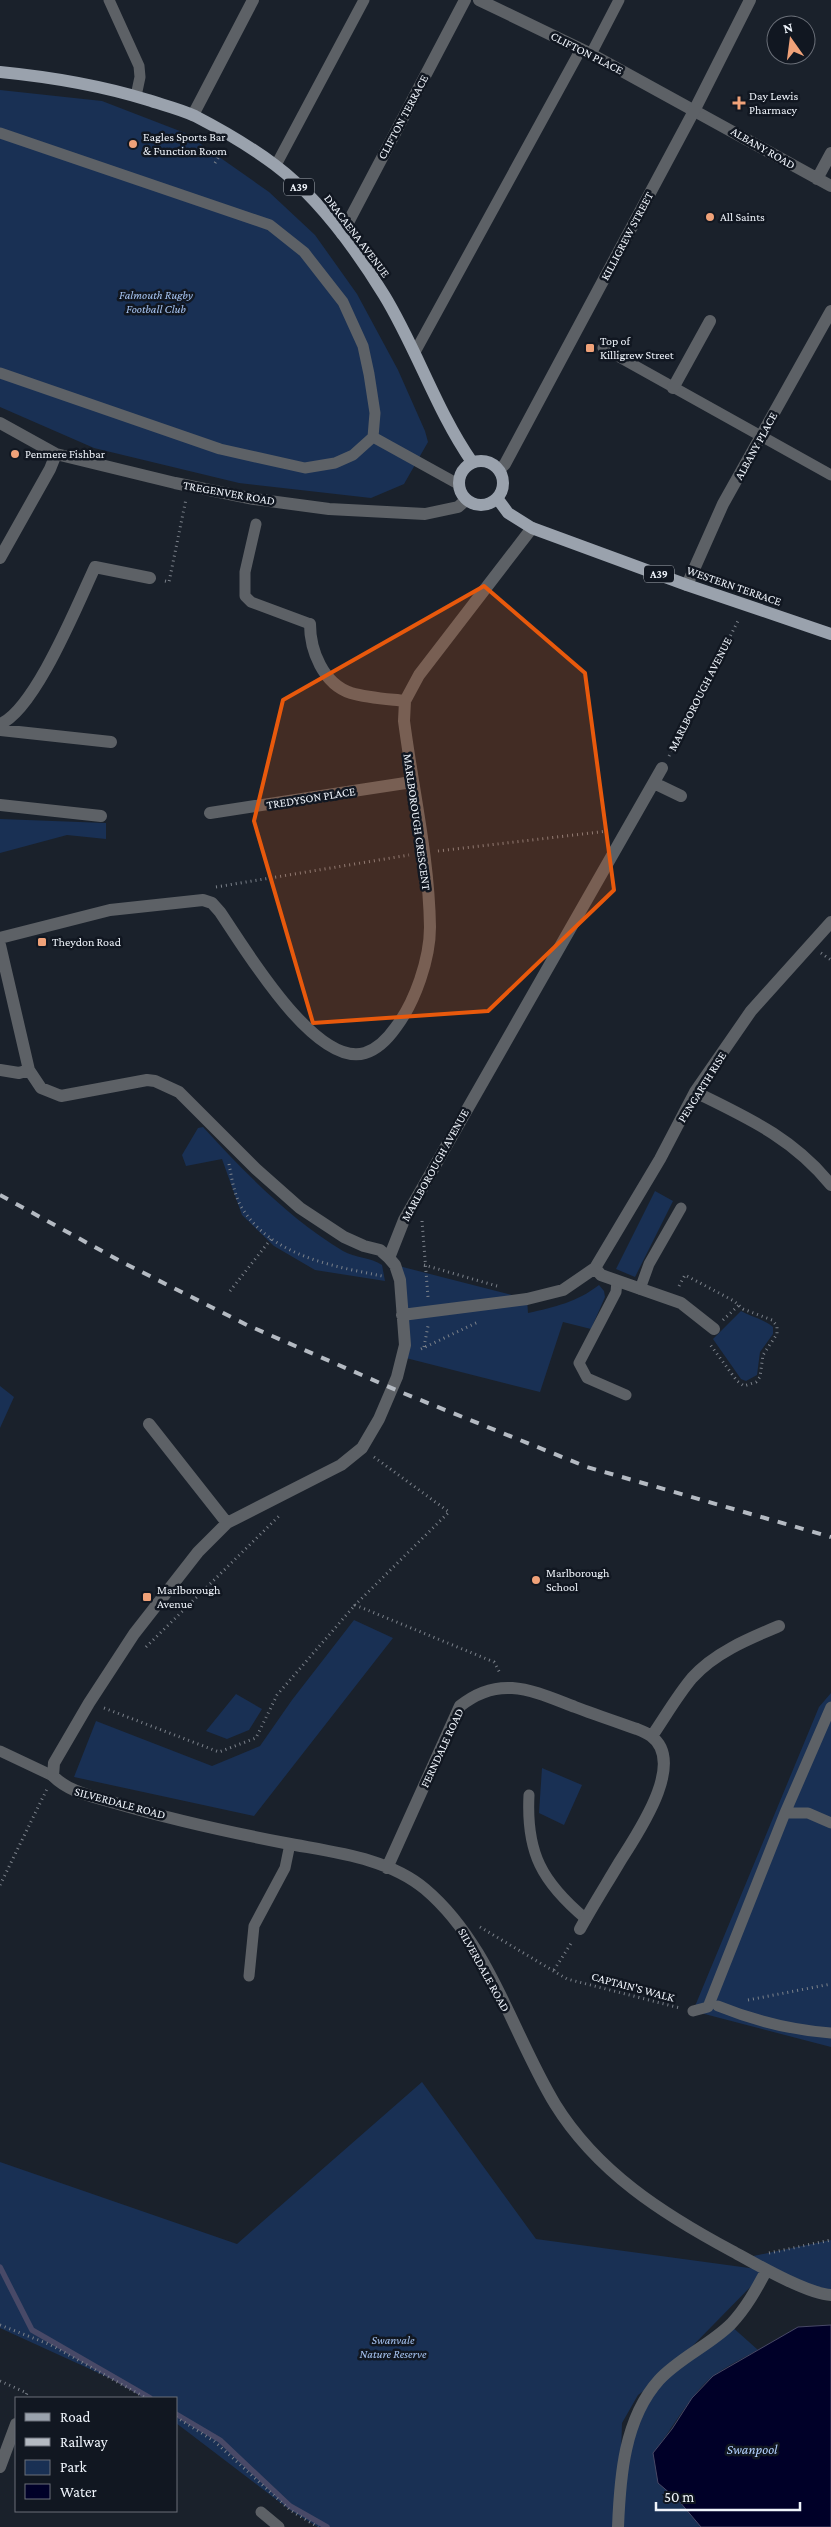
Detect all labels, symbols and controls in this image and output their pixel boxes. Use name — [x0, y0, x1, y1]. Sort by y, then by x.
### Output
north arrow — [766, 15, 816, 65]
text: N — [781, 18, 795, 36]
street label: CLIFTON PLACE — [548, 29, 626, 78]
street label: CLIFTON TERRACE — [375, 72, 431, 162]
place label: Day Lewis Pharmacy — [749, 89, 798, 117]
marker: Day Lewis Pharmacy — [733, 97, 745, 109]
street label: ALBANY ROAD — [728, 124, 798, 172]
place label: Eagles Sports Bar & Function Room — [143, 130, 227, 158]
marker: Eagles Sports Bar & Function Room — [127, 138, 139, 150]
road number: A39 — [284, 178, 314, 196]
street label: KILLIGREW STREET — [598, 189, 656, 283]
street label: DRACAENA AVENUE — [321, 192, 393, 281]
place label: All Saints — [720, 210, 765, 224]
marker: All Saints — [704, 211, 716, 223]
park label: Falmouth Rugby Football Club — [119, 288, 193, 316]
place label: Top of Killigrew Street — [600, 334, 675, 362]
marker: Top of Killigrew Street — [584, 342, 596, 354]
street label: ALBANY PLACE — [732, 409, 781, 482]
place label: Penmere Fishbar — [25, 447, 106, 461]
marker: Penmere Fishbar — [9, 448, 21, 460]
street label: TREGENVER ROAD — [182, 478, 276, 508]
street label: WESTERN TERRACE — [685, 563, 784, 609]
road number: A39 — [644, 566, 674, 582]
street label: MARLBOROUGH AVENUE — [665, 634, 735, 753]
street label: MARLBOROUGH CRESCENT — [400, 753, 434, 892]
street label: TREDYSON PLACE — [266, 784, 357, 812]
place label: Theydon Road — [52, 935, 122, 949]
marker: Theydon Road — [36, 936, 48, 948]
street label: PENGARTH RISE — [675, 1049, 729, 1125]
street label: MARLBOROUGH AVENUE — [398, 1106, 472, 1224]
place label: Marlborough School — [546, 1566, 610, 1594]
marker: Marlborough School — [530, 1574, 542, 1586]
place label: Marlborough Avenue — [157, 1583, 221, 1611]
marker: Marlborough Avenue — [141, 1591, 153, 1603]
street label: FERNDALE ROAD — [418, 1706, 466, 1790]
street label: SILVERDALE ROAD — [73, 1784, 167, 1822]
street label: SILVERDALE ROAD — [455, 1926, 513, 2014]
street label: CAPTAIN'S WALK — [590, 1969, 676, 2005]
park label: Swanvale Nature Reserve — [359, 2333, 427, 2361]
legend — [15, 2397, 178, 2512]
text: Road — [60, 2409, 91, 2425]
text: Railway — [60, 2434, 108, 2451]
water label: Swanpool — [726, 2441, 778, 2457]
text: Park — [60, 2459, 87, 2475]
scale bar — [656, 2480, 800, 2512]
text: Water — [60, 2484, 97, 2500]
text: 50 m — [664, 2489, 694, 2505]

